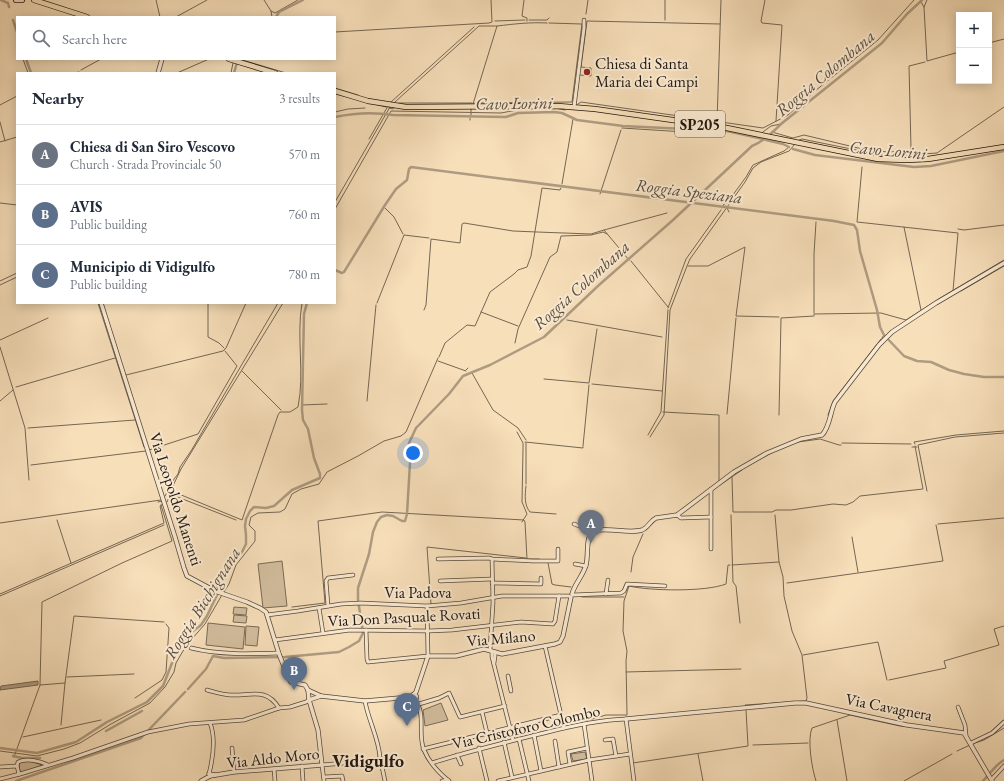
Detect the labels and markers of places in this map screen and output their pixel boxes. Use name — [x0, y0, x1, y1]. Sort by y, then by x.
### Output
place label: Chiesa di Santa Maria dei Campi — [595, 53, 698, 92]
marker: Chiesa di Santa Maria dei Campi — [582, 67, 592, 77]
pin: A — [578, 510, 604, 543]
pin: B — [281, 657, 307, 690]
pin: C — [394, 693, 420, 726]

